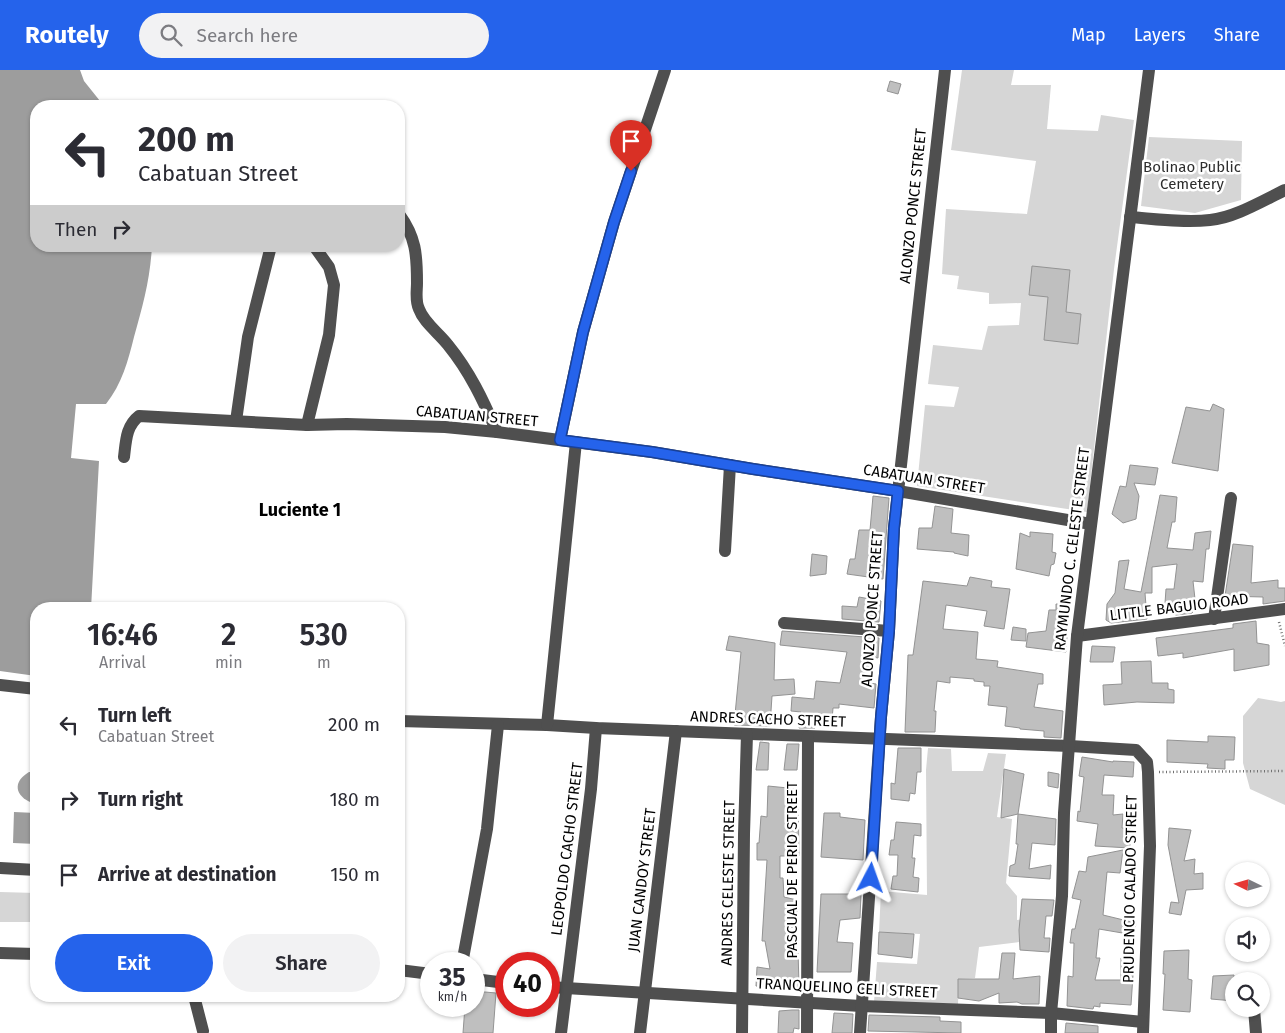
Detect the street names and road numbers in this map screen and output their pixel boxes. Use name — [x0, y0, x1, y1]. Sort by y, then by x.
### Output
street label: ALONZO PONCE STREET — [896, 127, 930, 285]
street label: CABATUAN STREET — [415, 402, 539, 430]
street label: RAYMUNDO C. CELESTE STREET — [1051, 446, 1093, 652]
street label: CABATUAN STREET — [862, 461, 986, 498]
street label: ALONZO PONCE STREET — [858, 530, 886, 687]
street label: LITTLE BAGUIO ROAD — [1108, 590, 1250, 624]
street label: ANDRES CACHO STREET — [690, 707, 846, 731]
street label: LEOPOLDO CACHO STREET — [547, 761, 587, 937]
street label: PASCUAL DE PERIO STREET — [783, 781, 801, 959]
street label: PRUDENCIO CALADO STREET — [1119, 794, 1141, 983]
street label: ANDRES CELESTE STREET — [718, 800, 738, 966]
street label: JUAN CANDOY STREET — [624, 807, 660, 953]
street label: TRANQUELINO CELI STREET — [756, 974, 938, 1002]

